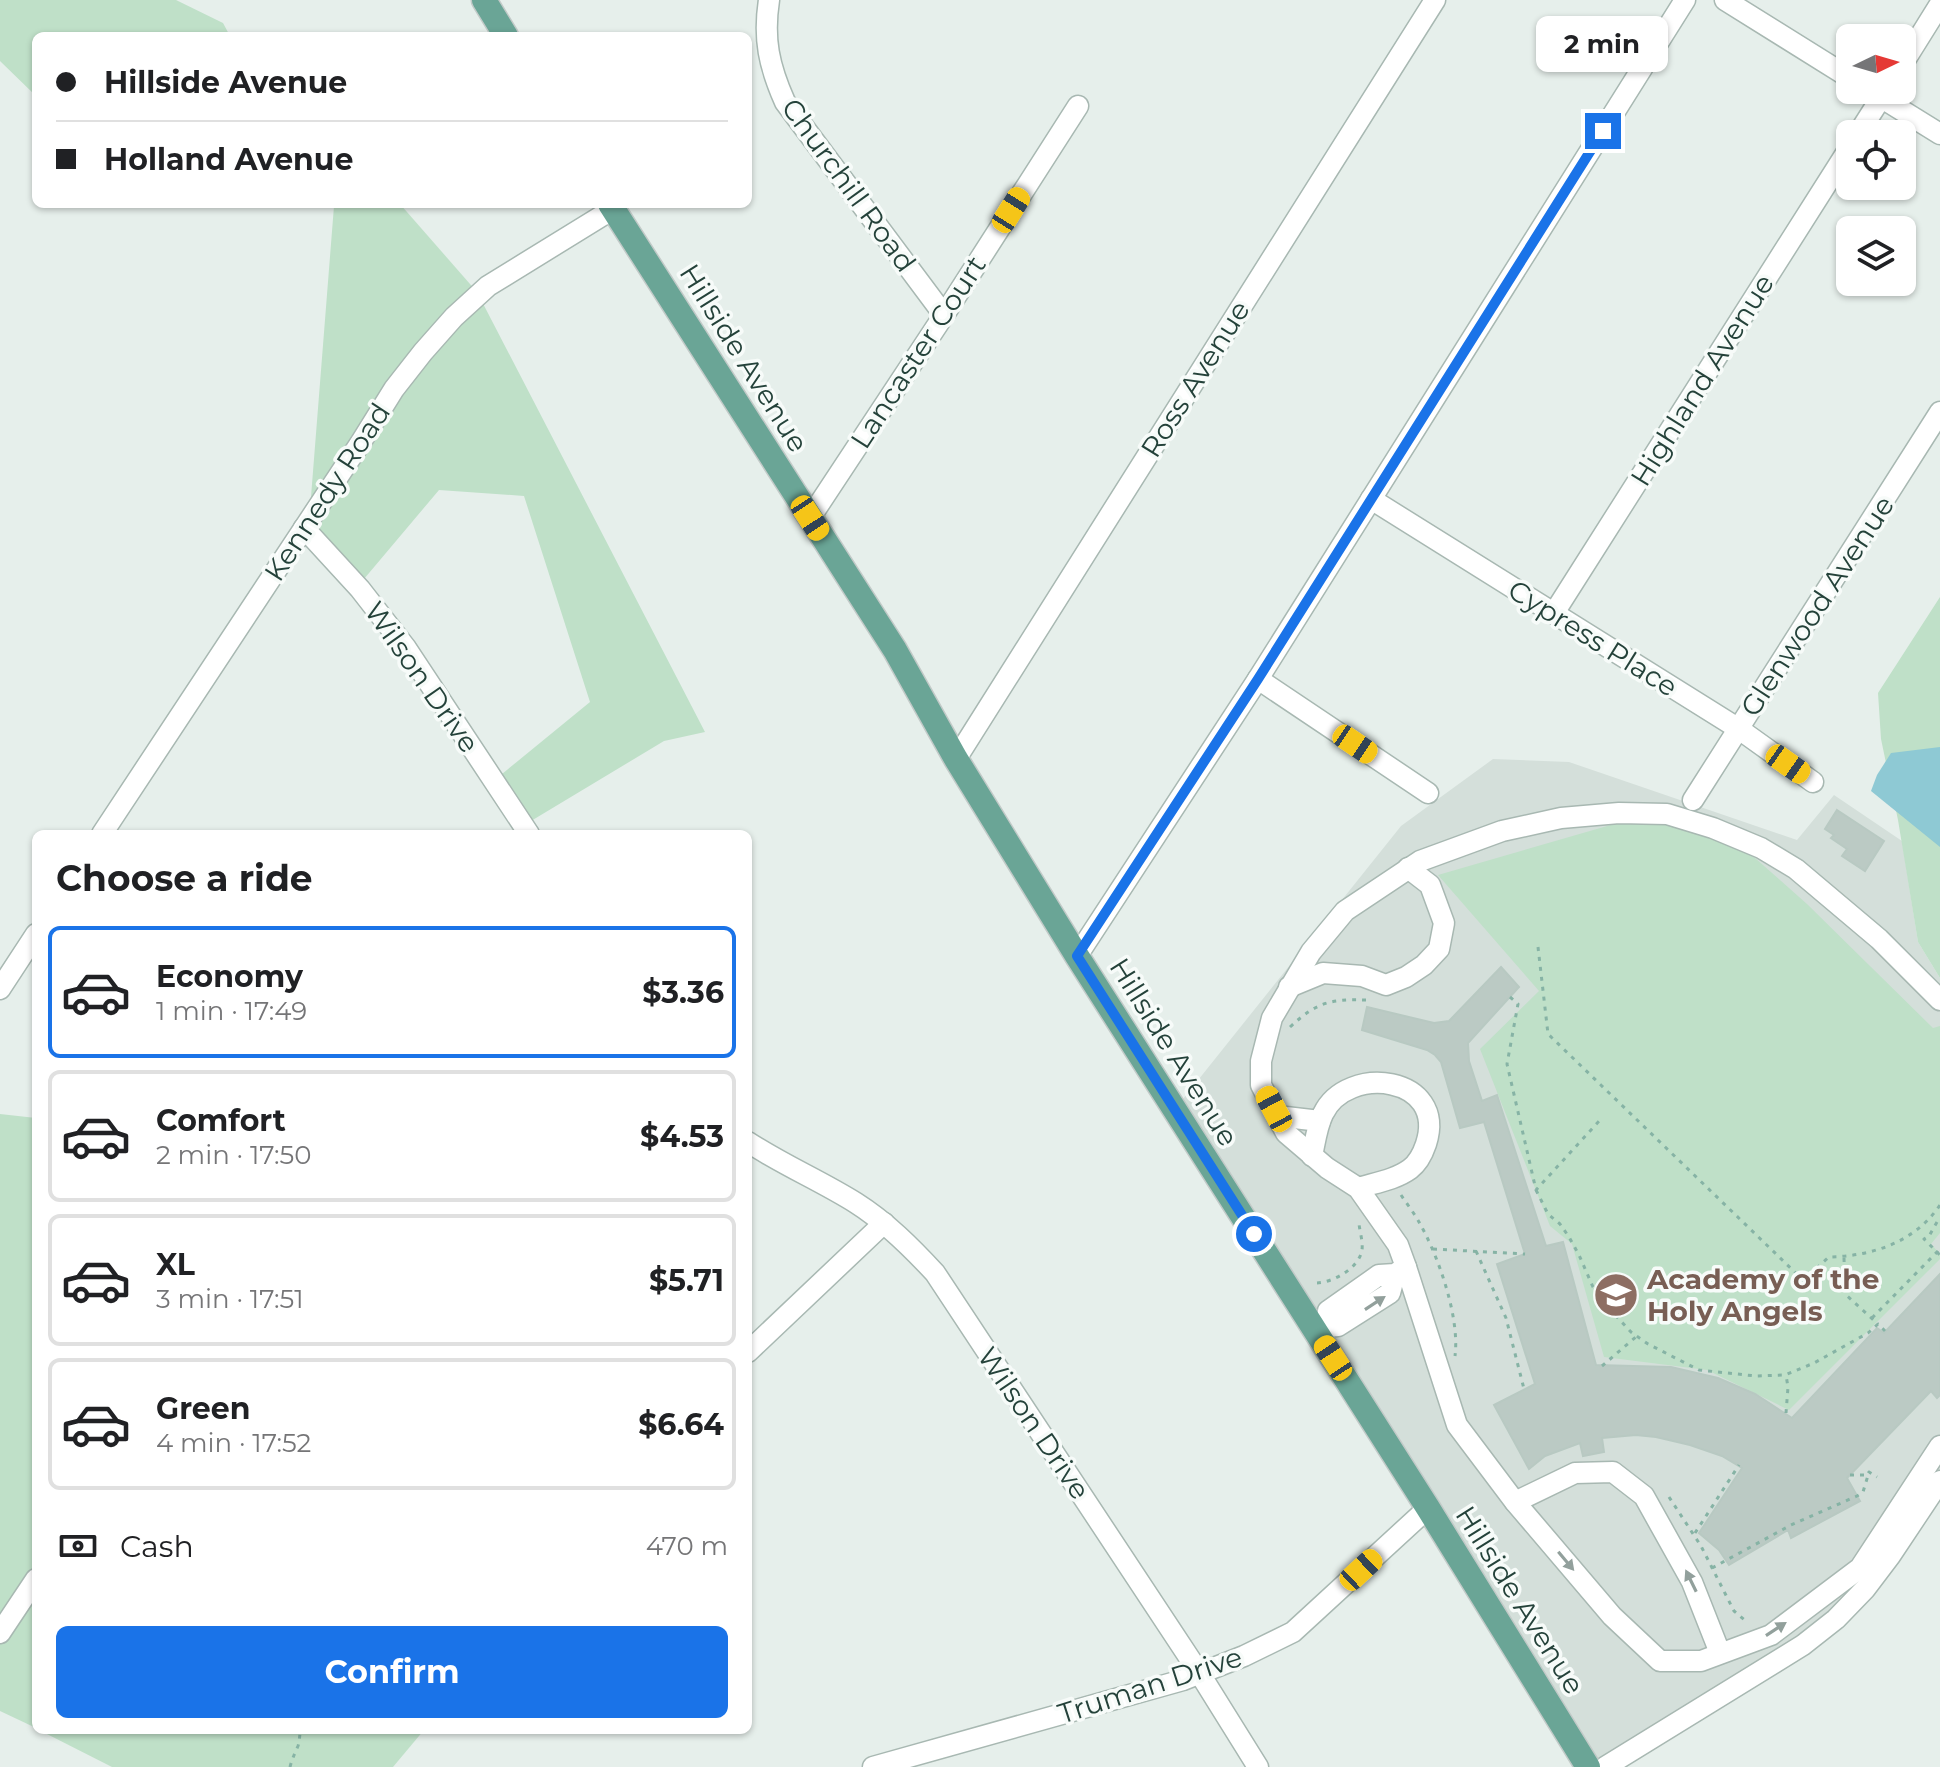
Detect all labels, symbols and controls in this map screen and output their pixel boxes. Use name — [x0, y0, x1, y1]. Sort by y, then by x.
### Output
callout: 2 min — [1537, 15, 1669, 71]
north arrow — [1836, 24, 1916, 104]
map controls — [1836, 24, 1916, 296]
text: 2 min — [1564, 28, 1640, 60]
text: Hillside Avenue — [104, 64, 347, 101]
street label: Churchill Road — [775, 92, 923, 278]
route end — [1585, 113, 1621, 149]
button: locate — [1836, 120, 1916, 200]
text: Holland Avenue — [104, 141, 353, 178]
car — [988, 183, 1034, 237]
button: layers — [1836, 216, 1916, 296]
street label: Lancaster Court — [843, 249, 993, 455]
street label: Hillside Avenue — [672, 258, 816, 458]
street label: Highland Avenue — [1623, 268, 1781, 492]
street label: Ross Avenue — [1133, 294, 1257, 464]
street label: Kennedy Road — [257, 397, 397, 587]
street label: Glenwood Avenue — [1733, 489, 1901, 723]
car — [787, 491, 833, 545]
street label: Cypress Place — [1502, 572, 1684, 704]
street label: Wilson Drive — [357, 595, 487, 759]
car — [1328, 721, 1382, 767]
car — [1761, 740, 1815, 788]
text: Choose a ride — [56, 856, 313, 900]
street label: Hillside Avenue — [1102, 952, 1246, 1152]
icon: car — [60, 956, 132, 1028]
text: Economy — [156, 958, 303, 995]
text: $3.36 — [642, 974, 724, 1011]
text: 1 min · 17:49 — [156, 995, 307, 1027]
car — [1252, 1082, 1296, 1136]
icon: car — [60, 1100, 132, 1172]
text: Comfort — [156, 1102, 286, 1139]
text: $4.53 — [640, 1118, 724, 1155]
text: 2 min · 17:50 — [156, 1139, 312, 1171]
route start — [1236, 1216, 1272, 1252]
icon: car — [60, 1244, 132, 1316]
text: XL — [156, 1246, 195, 1283]
text: $5.71 — [649, 1262, 724, 1299]
place label: Academy of the Holy Angels — [1646, 1262, 1879, 1328]
school or university icon: Academy of the Holy Angels — [1592, 1271, 1640, 1319]
text: 3 min · 17:51 — [156, 1283, 304, 1315]
one-way arrow — [1364, 1296, 1386, 1310]
car — [1310, 1331, 1356, 1385]
street label: Wilson Drive — [971, 1340, 1097, 1506]
icon: car — [60, 1388, 132, 1460]
text: Green — [156, 1390, 250, 1427]
text: $6.64 — [638, 1406, 724, 1443]
text: 4 min · 17:52 — [156, 1427, 311, 1459]
street label: Hillside Avenue — [1448, 1500, 1592, 1700]
icon: cash — [56, 1524, 100, 1568]
text: Cash — [120, 1528, 194, 1565]
text: 470 m — [646, 1530, 728, 1562]
car — [1335, 1545, 1387, 1595]
one-way arrow — [1557, 1551, 1574, 1571]
one-way arrow — [1684, 1570, 1697, 1593]
one-way arrow — [1765, 1623, 1787, 1637]
button: Confirm — [56, 1626, 728, 1718]
street label: Truman Drive — [1054, 1639, 1246, 1731]

